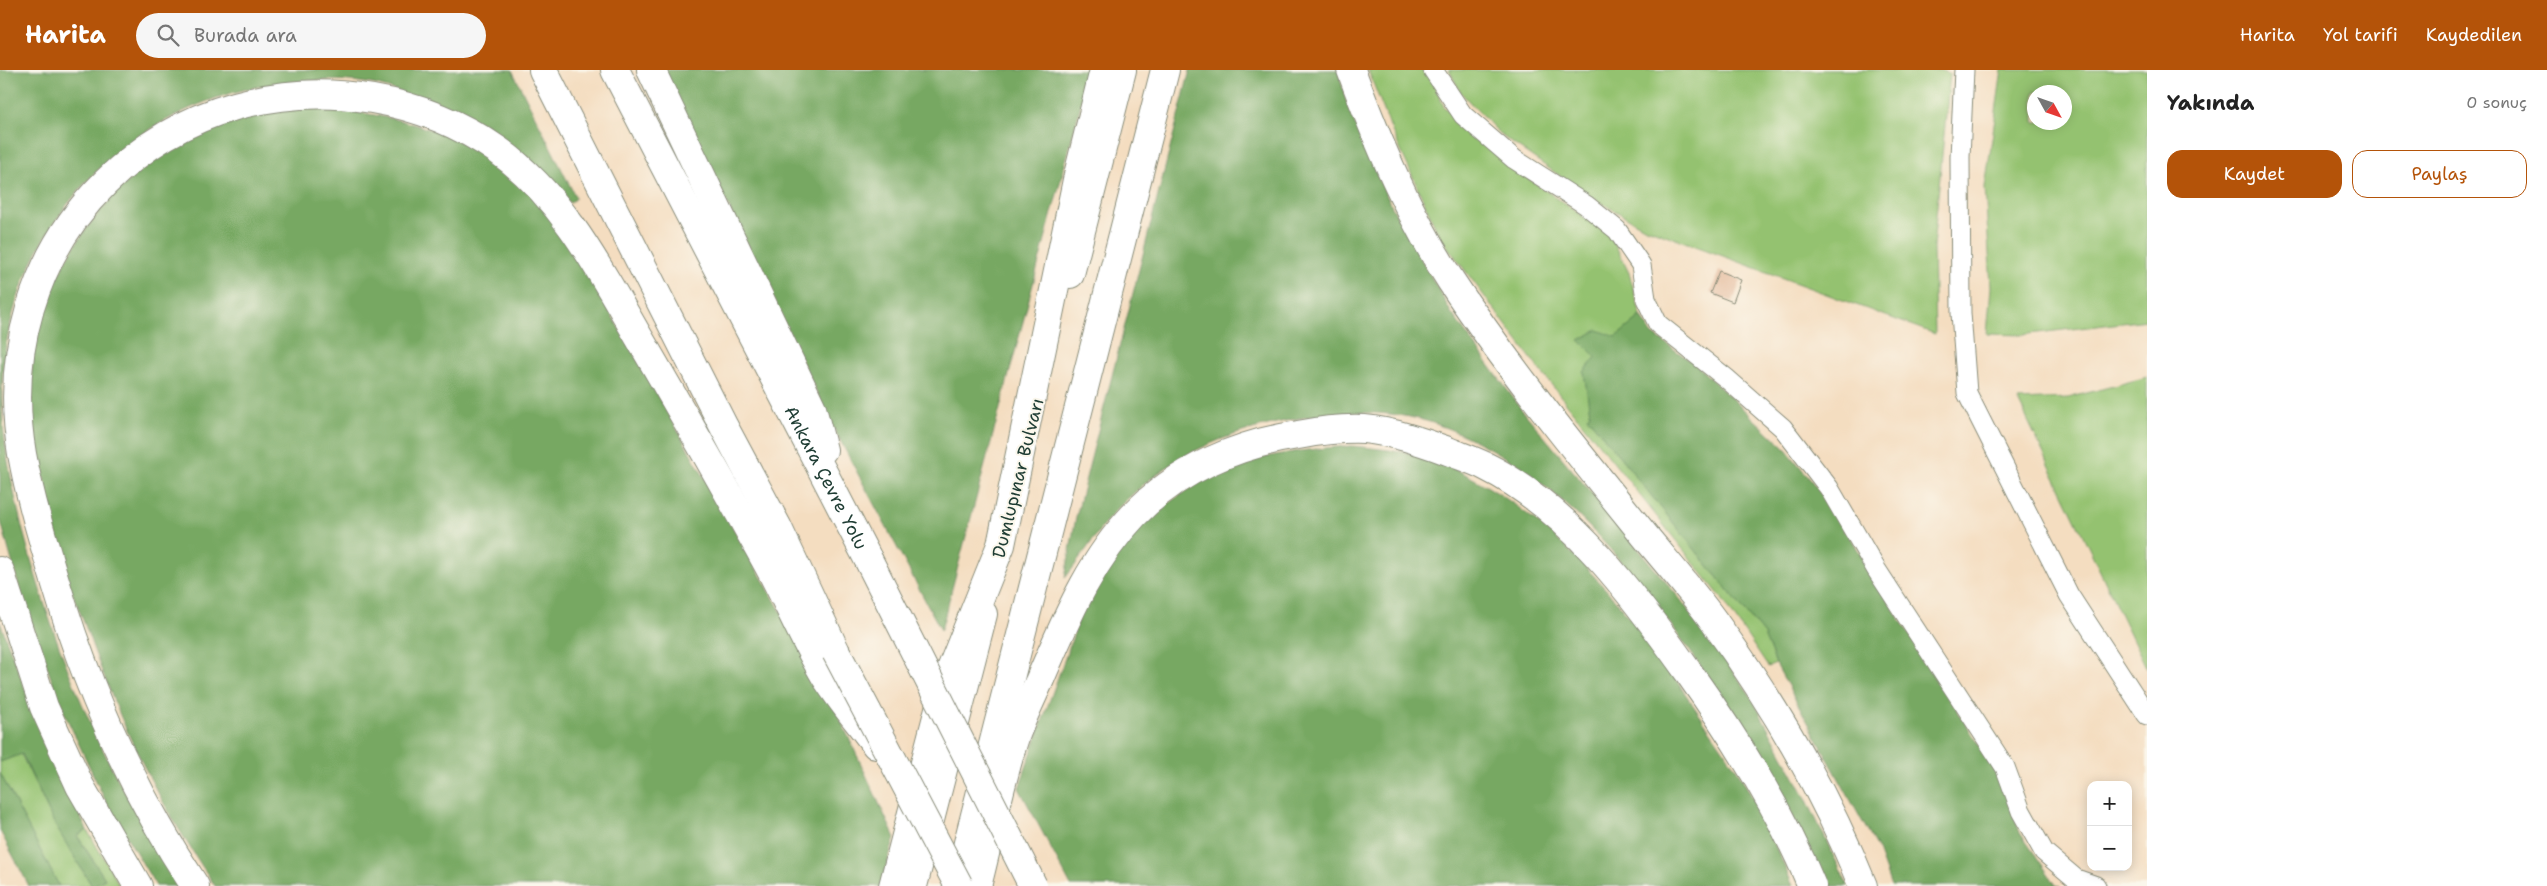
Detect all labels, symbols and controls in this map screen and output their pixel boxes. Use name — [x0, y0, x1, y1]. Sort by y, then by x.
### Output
search box — [136, 13, 486, 58]
text: Harita — [25, 19, 106, 51]
icon: search — [154, 21, 182, 49]
text: Burada ara — [194, 23, 297, 48]
text: Harita — [2240, 23, 2295, 47]
text: Yol tarifi — [2323, 23, 2398, 47]
text: Kaydedilen — [2426, 23, 2522, 47]
north arrow — [2027, 85, 2072, 130]
text: Yakında — [2167, 89, 2254, 117]
text: 0 sonuç — [2466, 92, 2527, 113]
button: Kaydet — [2167, 150, 2342, 198]
button: Paylaş — [2352, 150, 2527, 198]
street label: Dumlupınar Bulvarı — [987, 396, 1049, 560]
street label: Ankara Çevre Yolu — [779, 402, 873, 554]
map controls — [2087, 781, 2132, 871]
button: + — [2087, 781, 2132, 826]
button: − — [2087, 826, 2132, 871]

